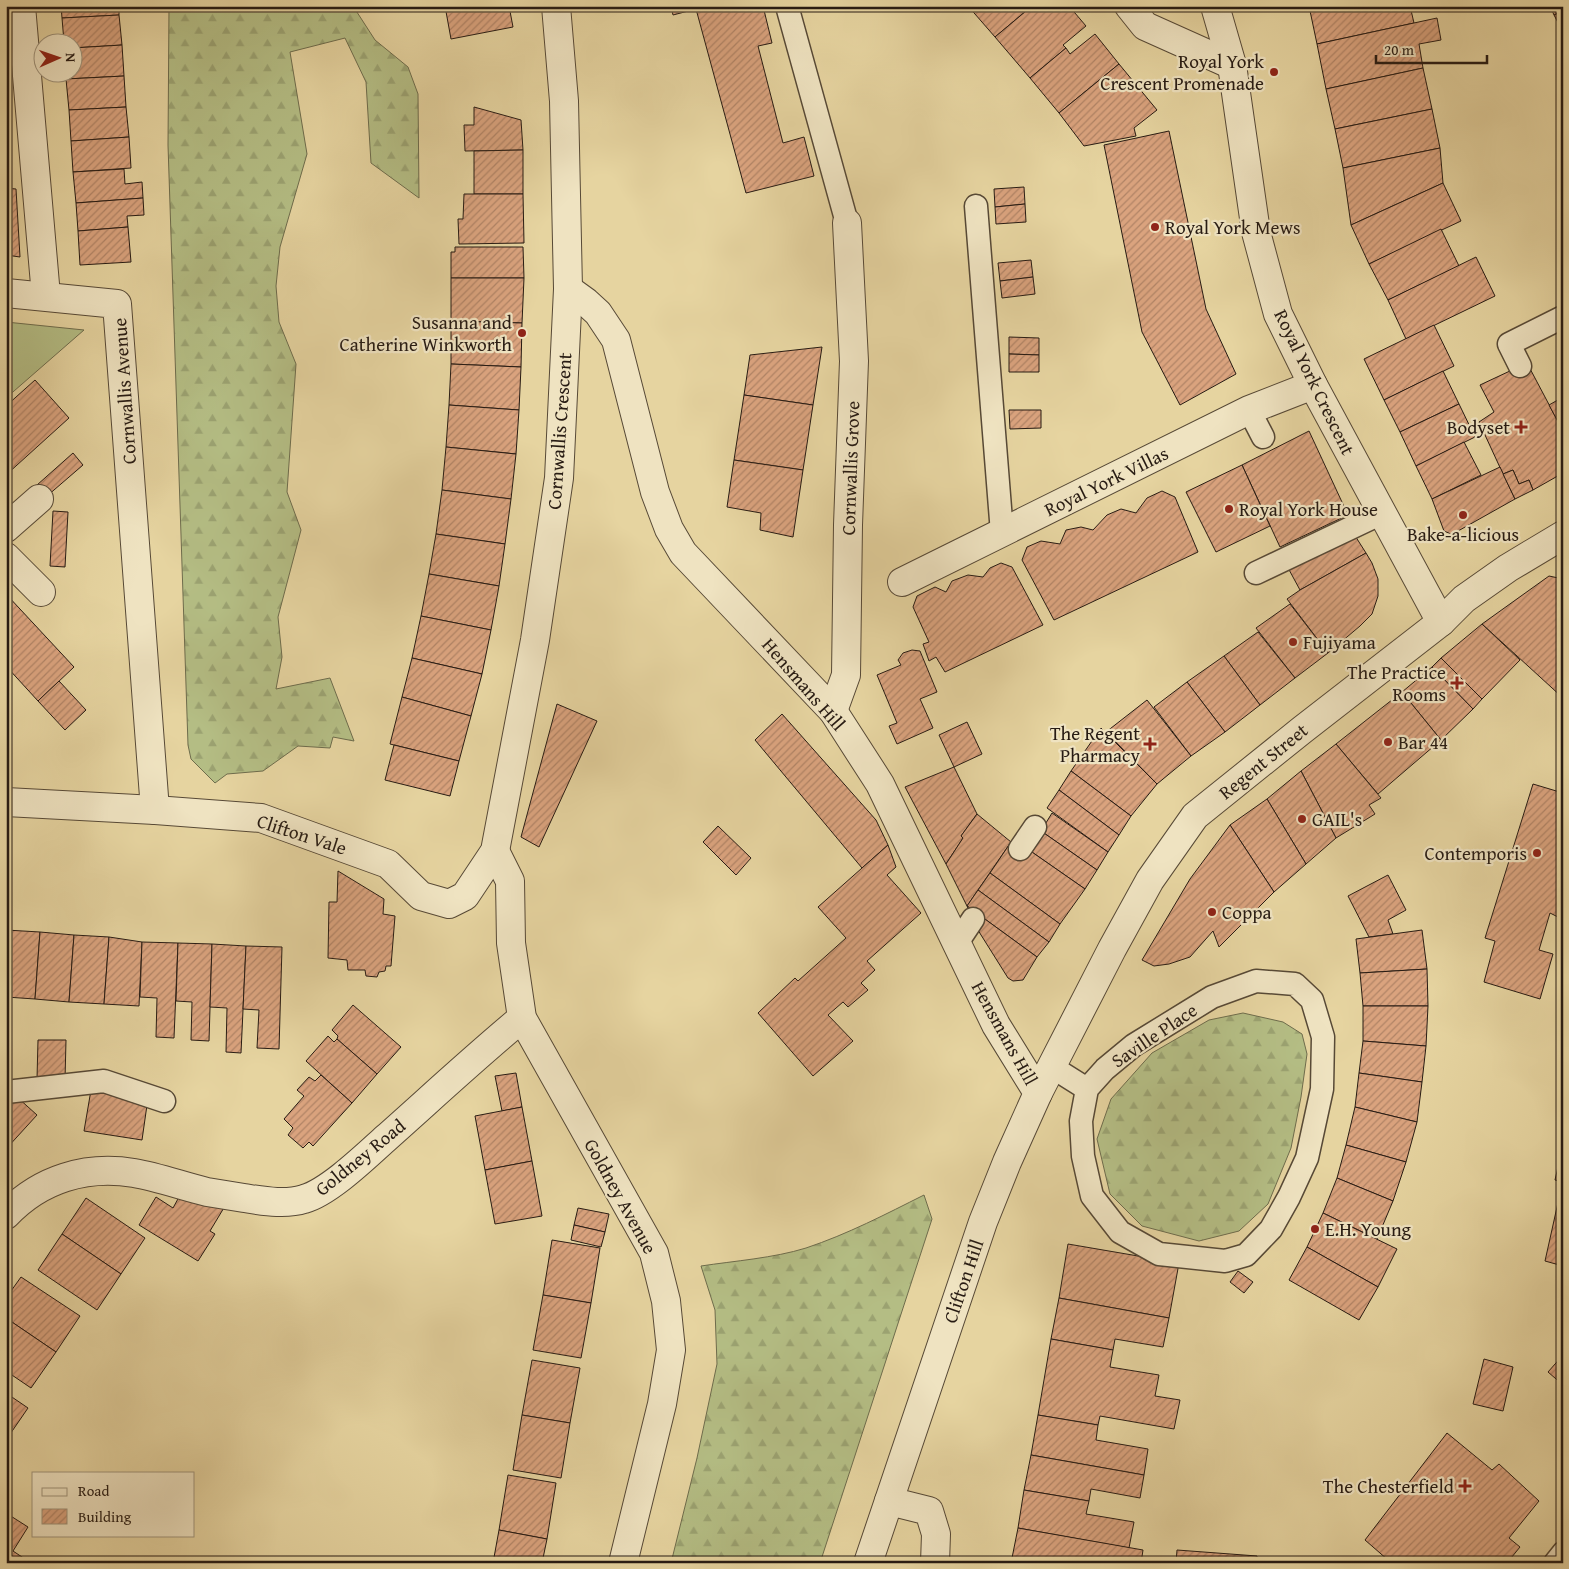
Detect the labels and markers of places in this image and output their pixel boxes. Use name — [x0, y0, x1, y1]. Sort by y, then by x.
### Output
place label: Royal York Crescent Promenade — [1100, 47, 1264, 97]
marker: Royal York Crescent Promenade — [1268, 66, 1280, 78]
place label: Royal York Mews — [1165, 213, 1300, 241]
marker: Royal York Mews — [1149, 221, 1161, 233]
place label: Susanna and Catherine Winkworth — [340, 308, 513, 358]
marker: Susanna and Catherine Winkworth — [516, 327, 528, 339]
place label: Bodyset — [1447, 413, 1510, 441]
marker: Bodyset — [1514, 420, 1528, 434]
place label: Royal York House — [1239, 495, 1378, 523]
marker: Royal York House — [1223, 503, 1235, 515]
marker: Bake-a-licious — [1457, 509, 1469, 521]
place label: Bake-a-licious — [1407, 520, 1519, 548]
place label: Fujiyama — [1303, 628, 1376, 656]
marker: Fujiyama — [1287, 636, 1299, 648]
place label: The Practice Rooms — [1347, 658, 1446, 708]
marker: The Practice Rooms — [1450, 676, 1464, 690]
place label: The Regent Pharmacy — [1050, 719, 1141, 769]
place label: Bar 44 — [1398, 728, 1448, 756]
marker: Bar 44 — [1382, 736, 1394, 748]
marker: The Regent Pharmacy — [1144, 738, 1156, 750]
place label: GAIL's — [1312, 805, 1362, 833]
marker: GAIL's — [1296, 813, 1308, 825]
place label: Contemporis — [1425, 839, 1527, 867]
marker: Contemporis — [1531, 847, 1543, 859]
place label: Coppa — [1222, 898, 1272, 926]
marker: Coppa — [1206, 906, 1218, 918]
place label: E.H. Young — [1325, 1215, 1412, 1243]
marker: E.H. Young — [1309, 1223, 1321, 1235]
place label: The Chesterfield — [1323, 1472, 1455, 1500]
marker: The Chesterfield — [1458, 1479, 1472, 1493]

